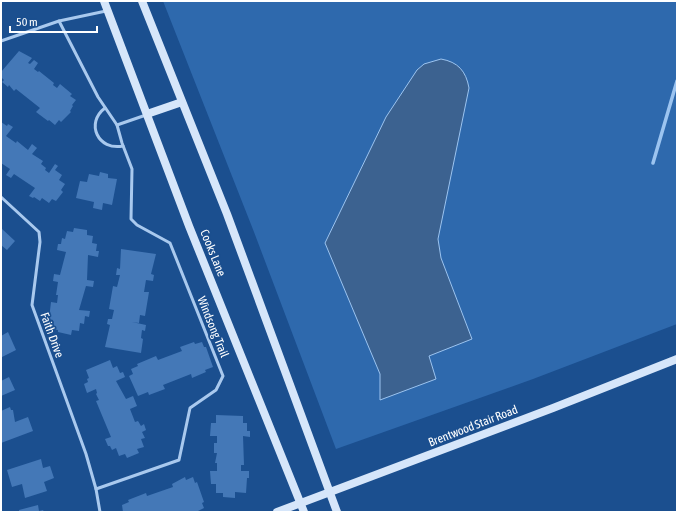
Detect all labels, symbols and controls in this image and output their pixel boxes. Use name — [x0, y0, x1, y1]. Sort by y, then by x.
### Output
scale bar — [10, 8, 97, 34]
text: 50 m — [16, 15, 38, 29]
street label: Cooks Lane — [197, 228, 229, 278]
street label: Windsong Trail — [194, 294, 232, 360]
street label: Faith Drive — [37, 310, 67, 360]
street label: Brentwood Stair Road — [426, 403, 520, 449]

